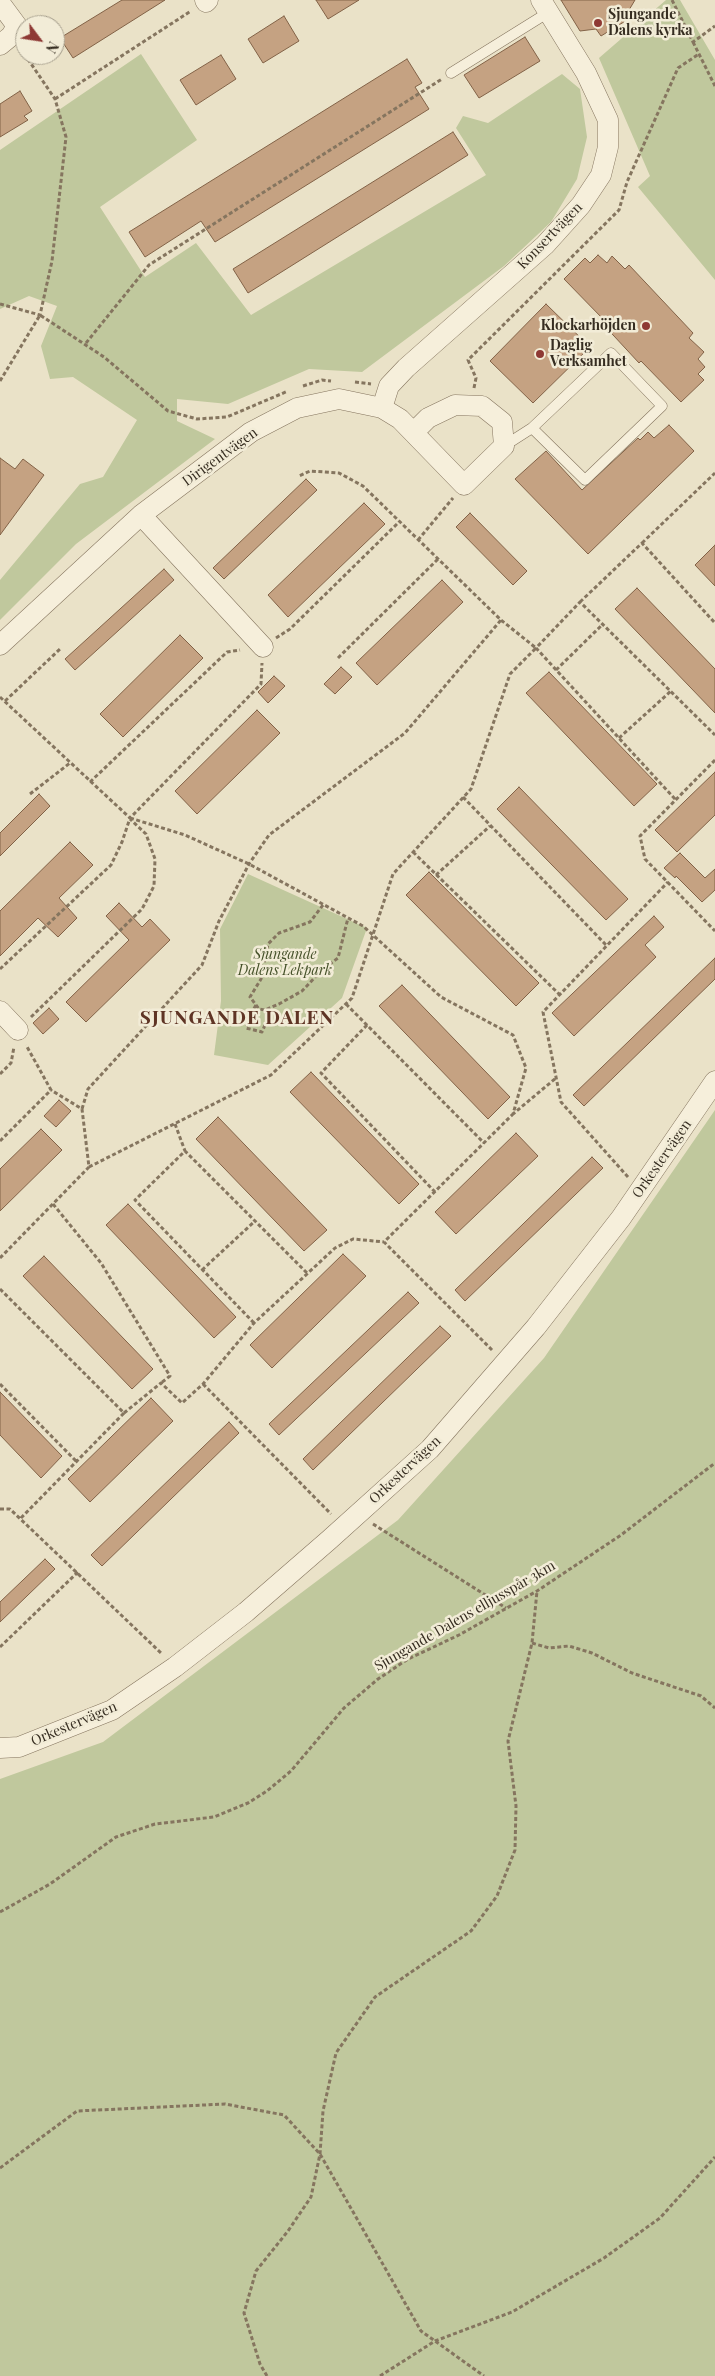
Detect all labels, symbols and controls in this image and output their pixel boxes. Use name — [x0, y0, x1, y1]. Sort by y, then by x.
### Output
place label: Sjungande Dalens kyrka — [608, 7, 693, 40]
north arrow — [15, 15, 65, 65]
marker: Sjungande Dalens kyrka — [592, 17, 604, 29]
text: N — [42, 38, 63, 57]
street label: Konsertvägen — [514, 199, 586, 273]
place label: Klockarhöjden — [541, 318, 636, 334]
marker: Klockarhöjden — [640, 320, 652, 332]
place label: Daglig Verksamhet — [550, 338, 627, 371]
marker: Daglig Verksamhet — [534, 348, 546, 360]
street label: Dirigentvägen — [179, 424, 261, 490]
park label: Sjungande Dalens Lekpark — [238, 947, 332, 980]
district label: SJUNGANDE DALEN — [138, 1007, 336, 1029]
street label: Orkestervägen — [629, 1117, 695, 1201]
street label: Orkestervägen — [366, 1433, 444, 1507]
street label: Sjungande Dalens elljusspår 3km — [372, 1557, 558, 1675]
street label: Orkestervägen — [29, 1698, 119, 1750]

